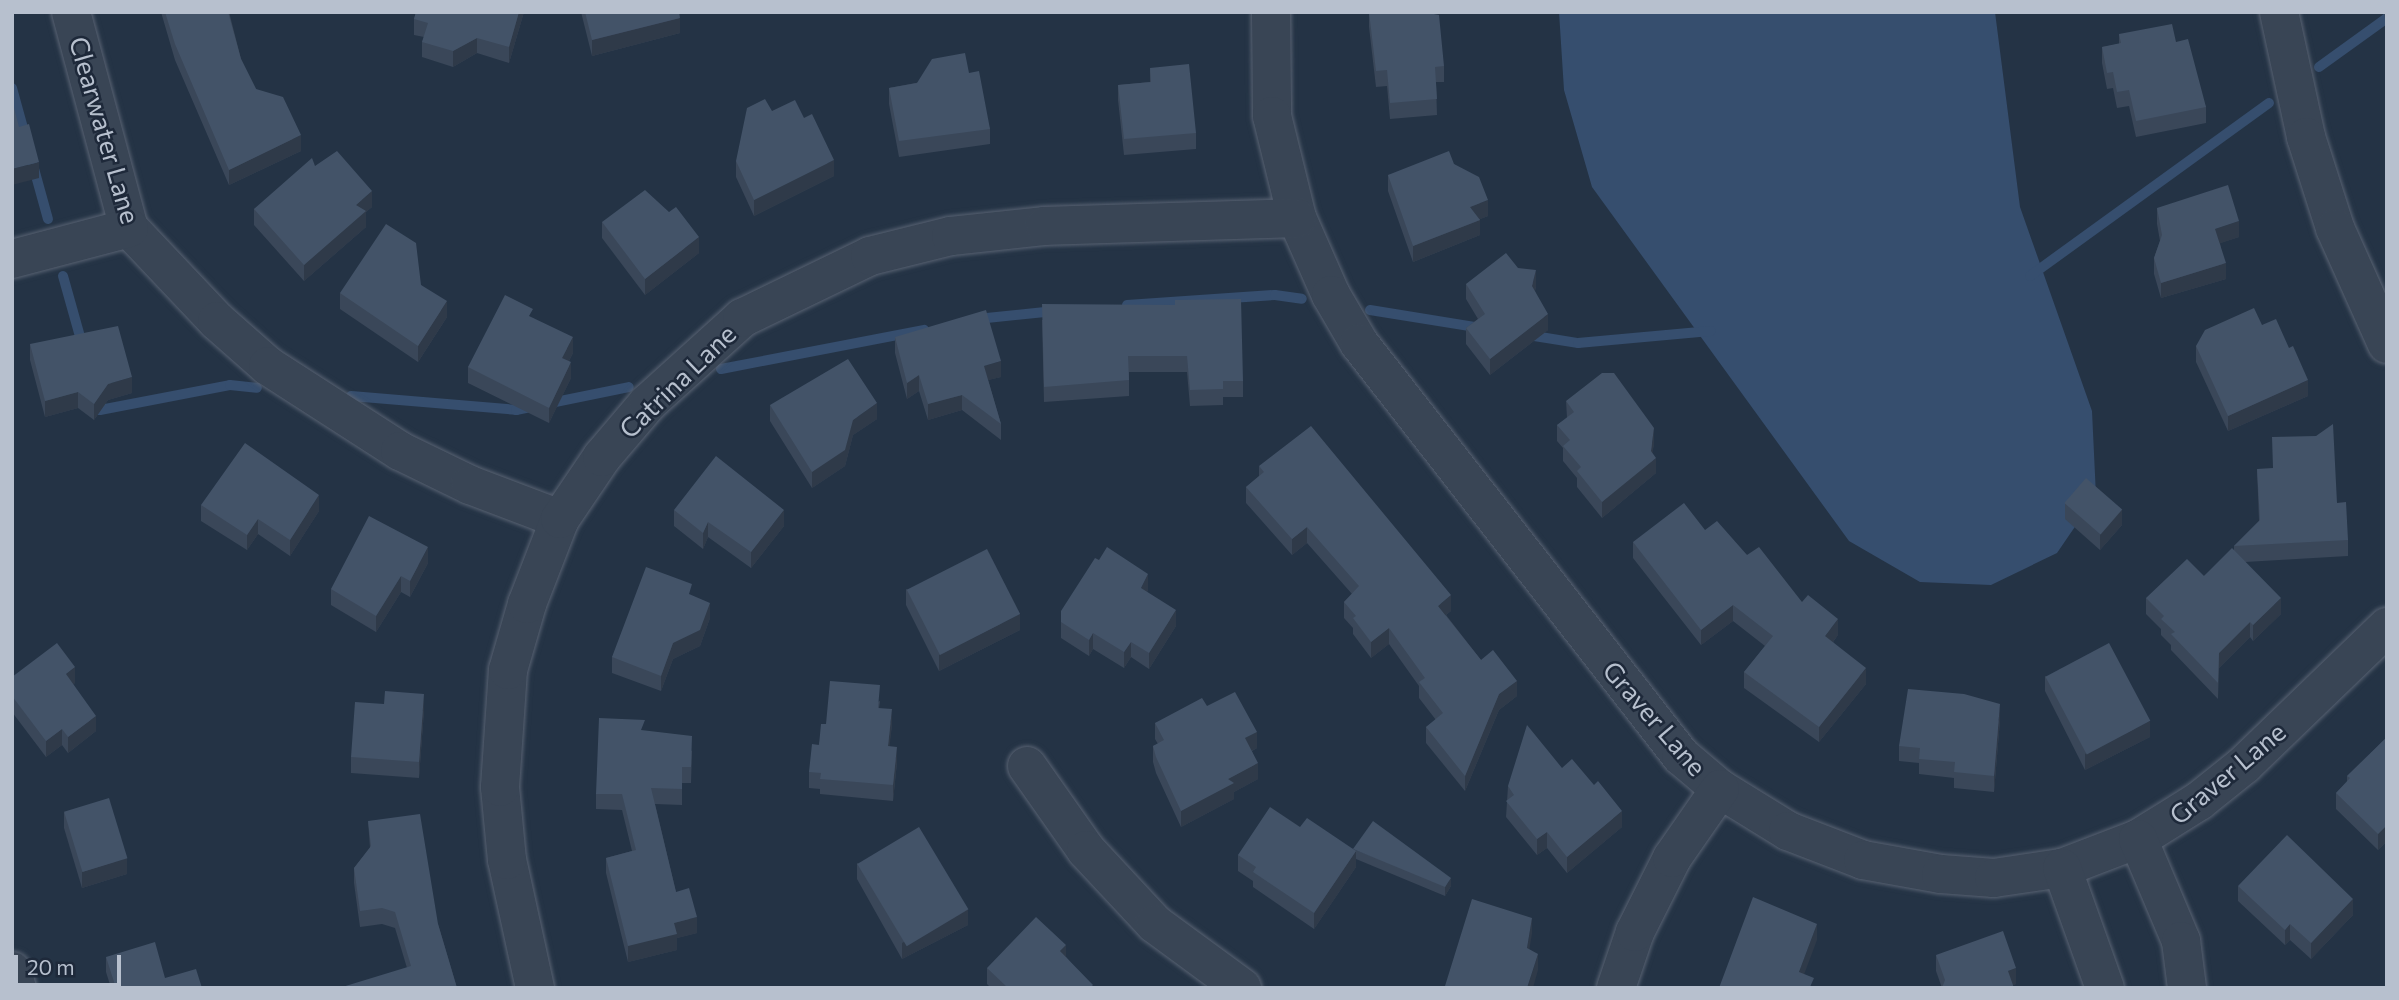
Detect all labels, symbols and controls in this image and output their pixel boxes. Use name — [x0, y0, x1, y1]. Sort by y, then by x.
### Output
street label: Clearwater Lane — [63, 33, 147, 227]
street label: Catrina Lane — [612, 318, 742, 444]
street label: Graver Lane — [1597, 654, 1713, 782]
street label: Graver Lane — [2163, 716, 2291, 830]
scale bar — [18, 940, 124, 984]
text: 20 m — [27, 954, 75, 979]

